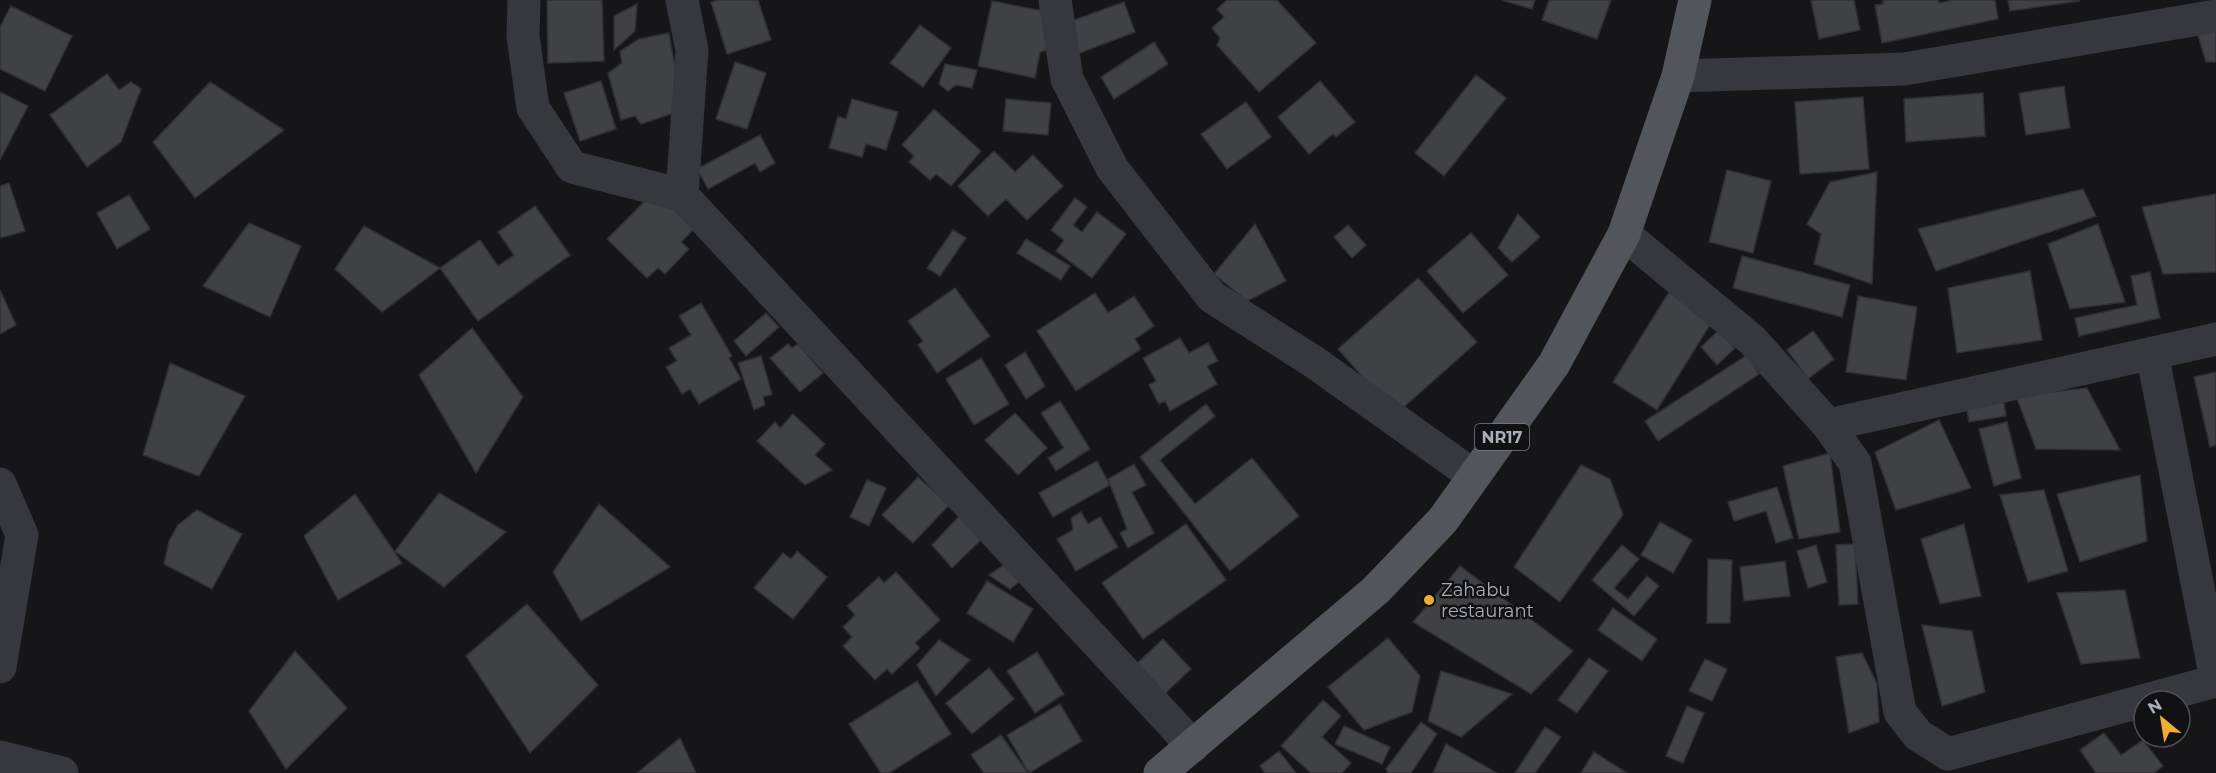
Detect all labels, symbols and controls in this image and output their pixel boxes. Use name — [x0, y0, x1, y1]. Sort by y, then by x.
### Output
road number: NR17 — [1475, 424, 1529, 450]
place label: Zahabu restaurant — [1441, 579, 1534, 622]
marker: Zahabu restaurant — [1422, 593, 1436, 607]
north arrow — [2132, 689, 2192, 749]
text: N — [2144, 695, 2165, 718]

